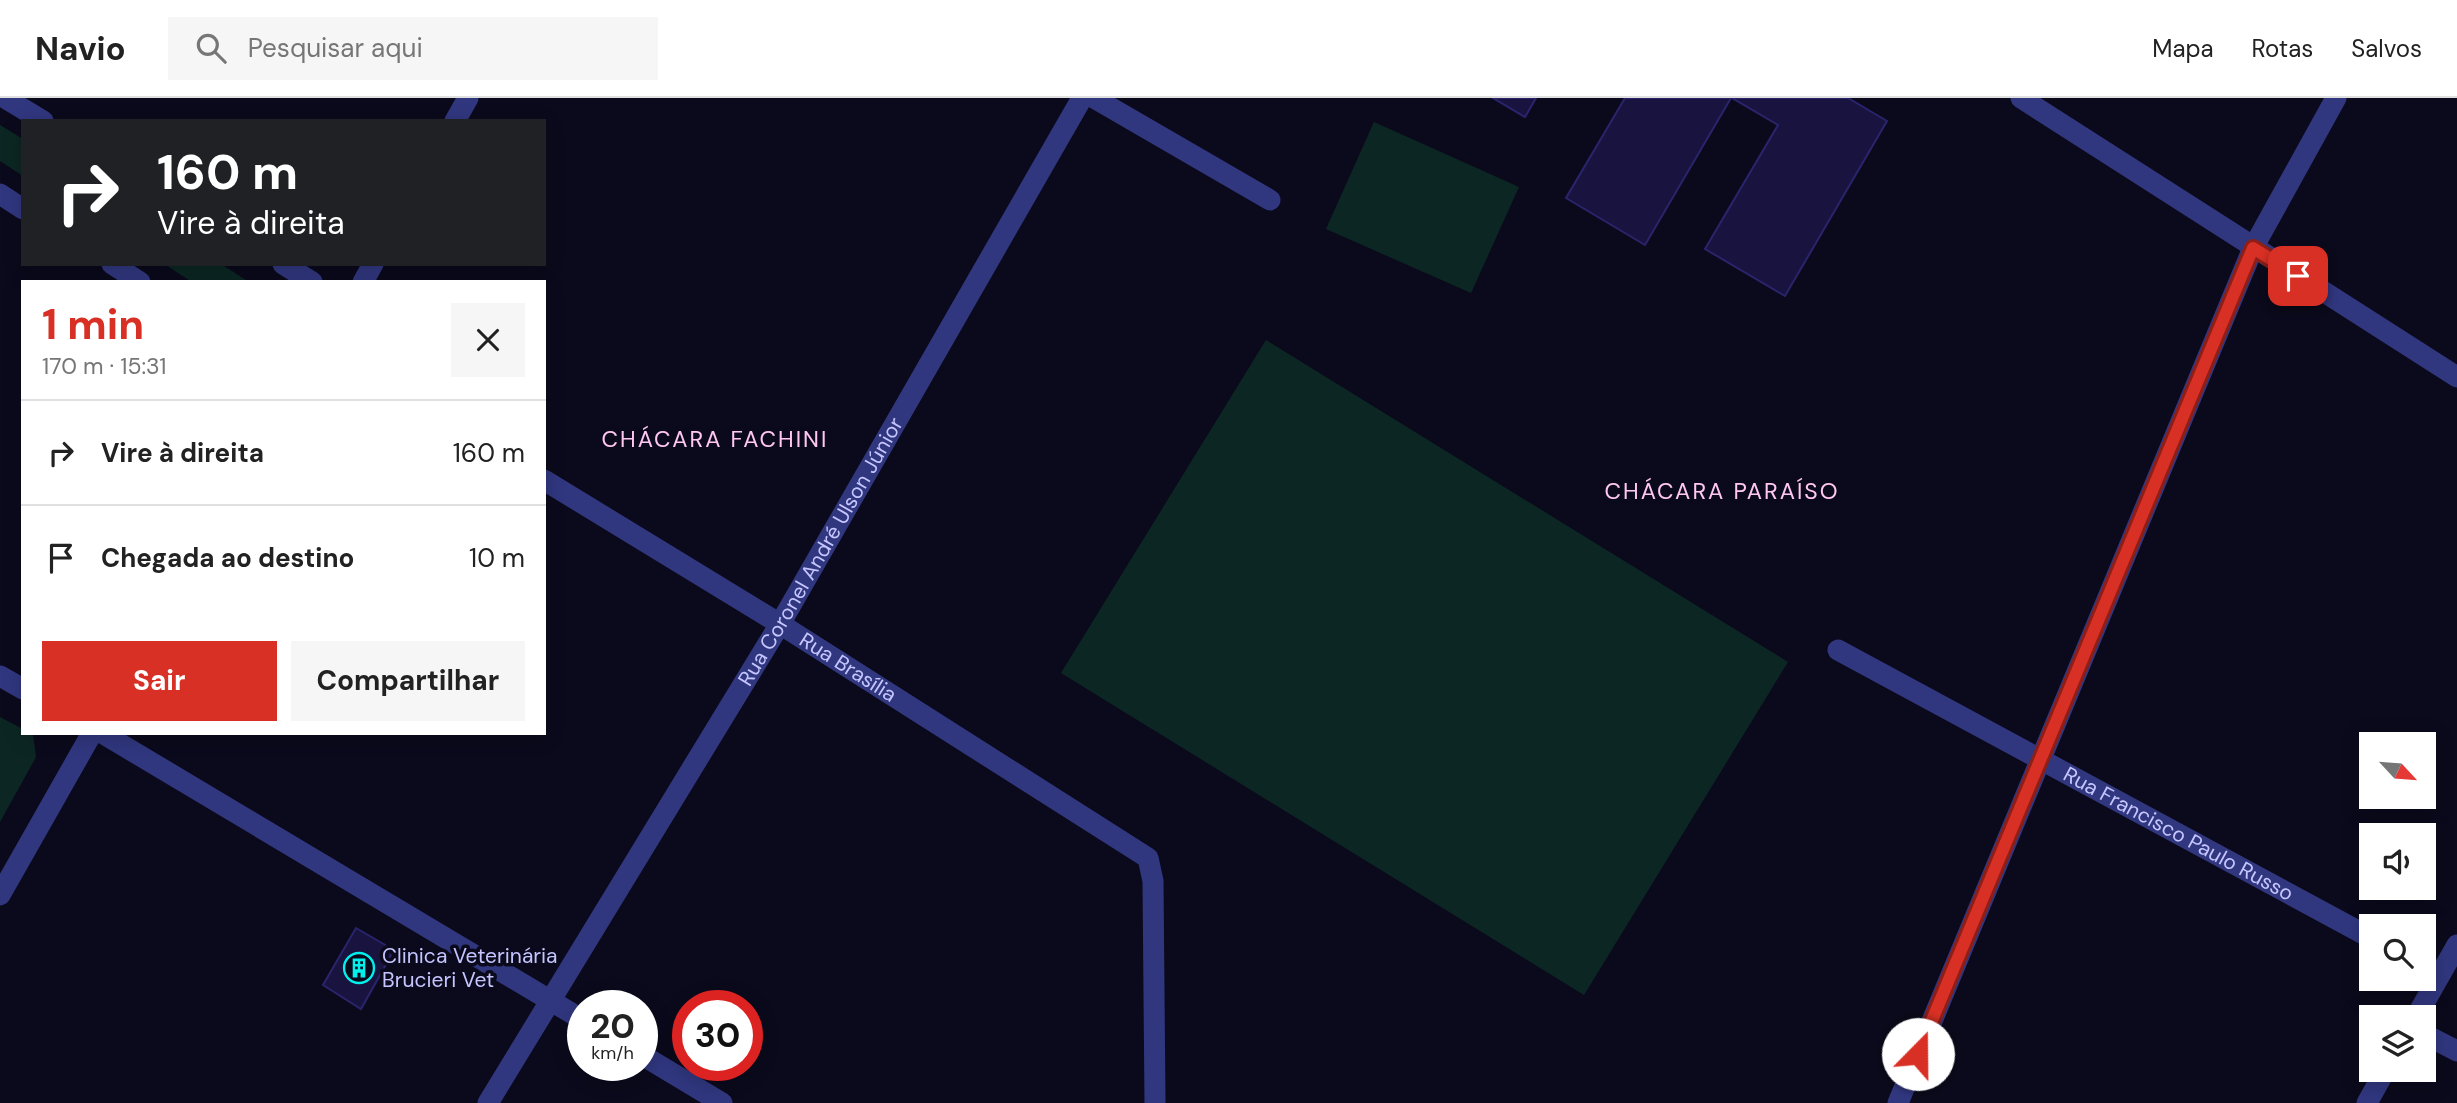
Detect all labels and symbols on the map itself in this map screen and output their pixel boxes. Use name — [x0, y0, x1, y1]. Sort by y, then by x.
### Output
pin — [2268, 246, 2328, 306]
street label: Rua Coronel André Ulson Júnior — [732, 412, 910, 691]
district label: CHÁCARA FACHINI — [602, 424, 828, 454]
district label: CHÁCARA PARAÍSO — [1605, 476, 1839, 506]
street label: Rua Brasília — [794, 626, 902, 709]
north arrow — [2359, 732, 2436, 808]
street label: Rua Francisco Paulo Russo — [2058, 760, 2299, 908]
place label: Clinica Veterinária Brucieri Vet — [382, 942, 558, 994]
building icon: Clinica Veterinária Brucieri Vet — [342, 951, 376, 985]
speed limit sign: 30 — [672, 990, 763, 1081]
position arrow — [1881, 1017, 1955, 1091]

